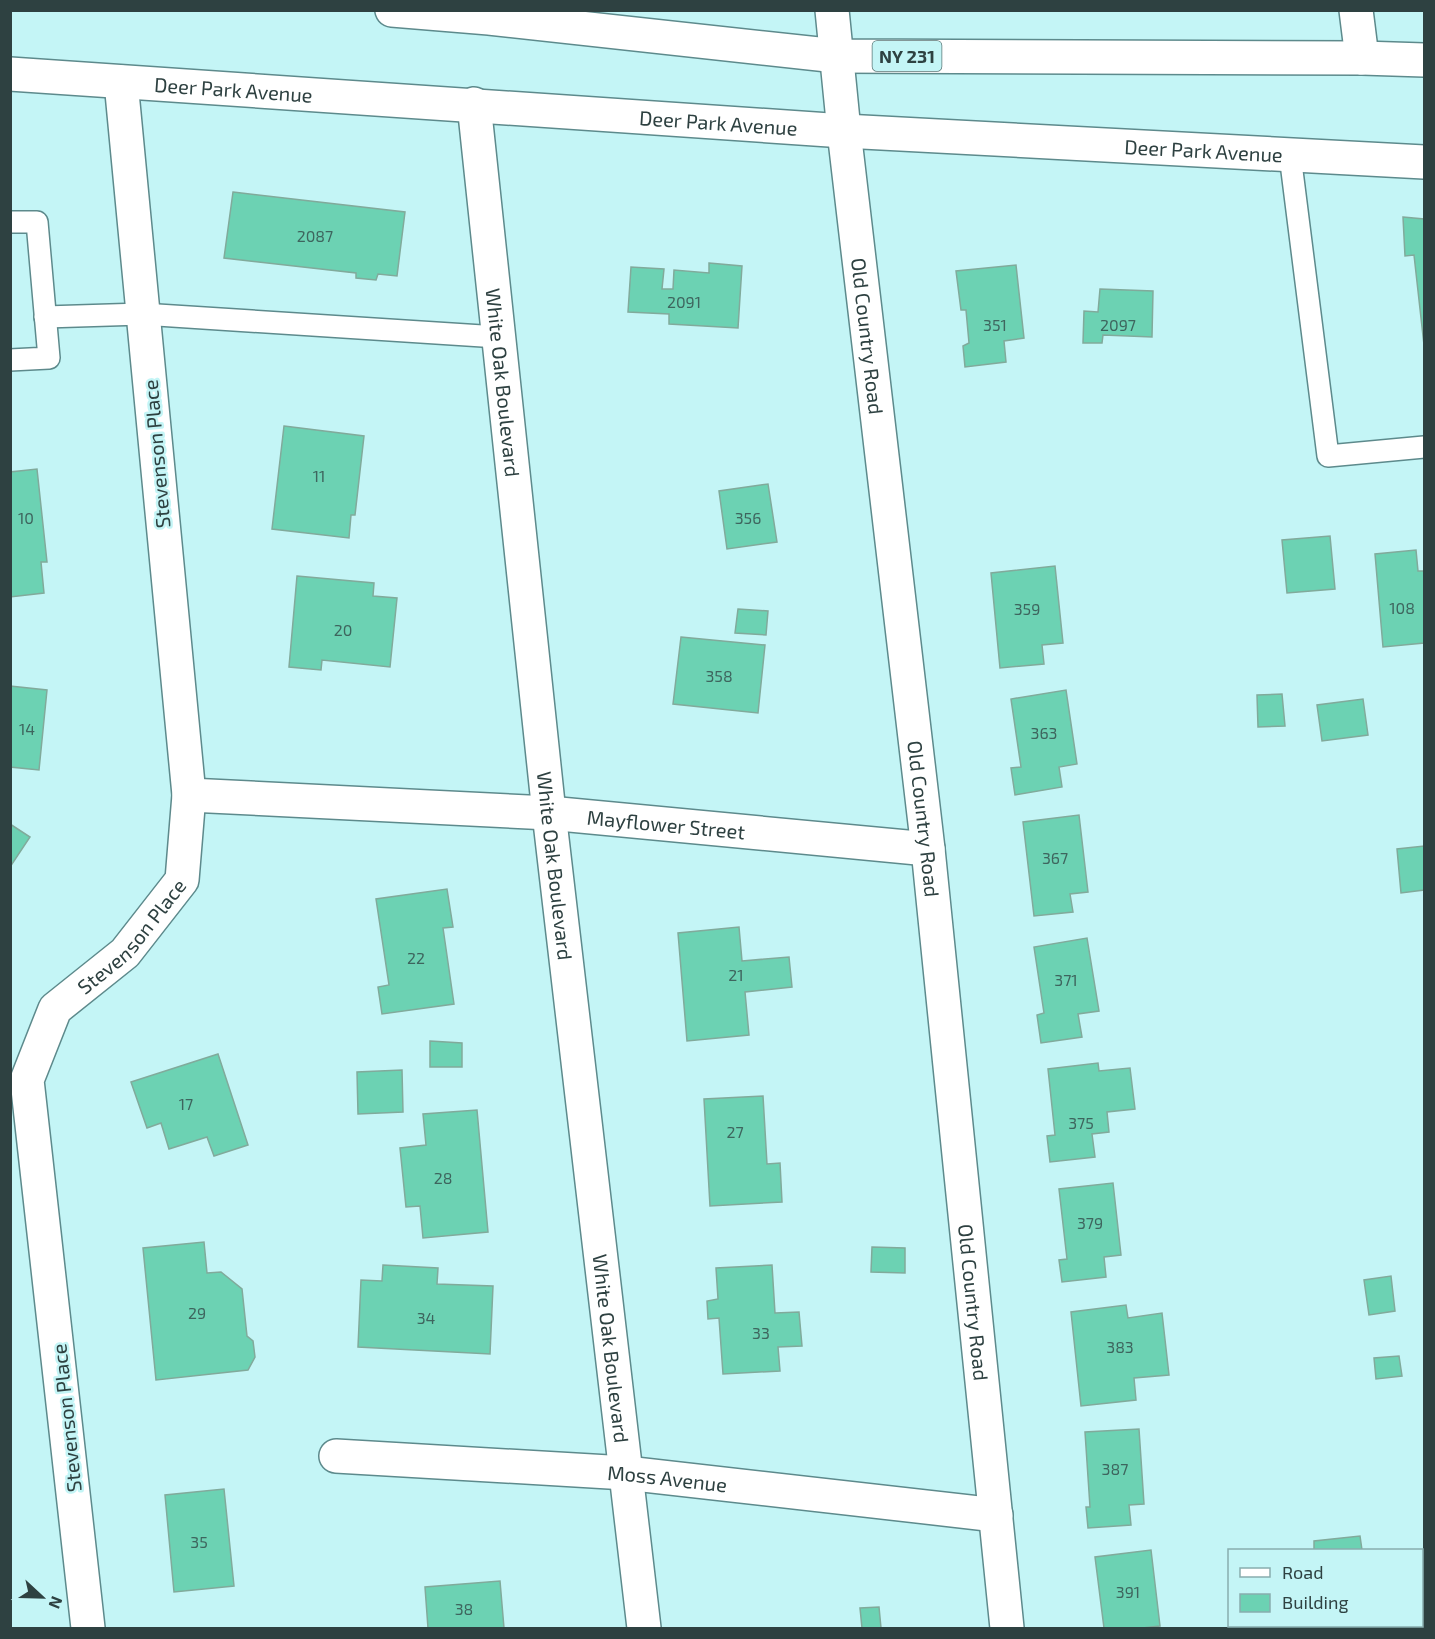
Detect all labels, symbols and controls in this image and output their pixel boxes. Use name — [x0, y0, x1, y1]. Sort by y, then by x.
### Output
road number: NY 231 — [872, 41, 942, 71]
street label: Deer Park Avenue — [154, 72, 313, 107]
street label: Deer Park Avenue — [638, 105, 798, 140]
street label: Deer Park Avenue — [1124, 134, 1283, 166]
house number: 2087 — [297, 226, 333, 245]
street label: Old Country Road — [847, 256, 889, 416]
street label: White Oak Boulevard — [482, 287, 525, 478]
house number: 2091 — [667, 292, 701, 311]
house number: 351 — [983, 315, 1007, 334]
house number: 2097 — [1100, 315, 1136, 334]
street label: Stevenson Place — [138, 379, 174, 529]
house number: 11 — [313, 466, 325, 485]
house number: 10 — [18, 508, 34, 527]
house number: 356 — [735, 508, 761, 527]
house number: 108 — [1389, 598, 1415, 617]
house number: 359 — [1014, 599, 1040, 618]
house number: 20 — [334, 620, 352, 639]
house number: 358 — [705, 666, 733, 685]
house number: 14 — [19, 719, 35, 738]
house number: 363 — [1031, 723, 1057, 742]
street label: Old Country Road — [903, 739, 945, 898]
street label: White Oak Boulevard — [533, 770, 578, 961]
street label: Mayflower Street — [586, 805, 747, 844]
house number: 367 — [1042, 848, 1068, 867]
street label: Stevenson Place — [72, 874, 191, 999]
house number: 22 — [407, 948, 425, 967]
house number: 21 — [728, 965, 744, 984]
house number: 371 — [1054, 970, 1078, 989]
house number: 17 — [179, 1094, 193, 1113]
house number: 375 — [1068, 1113, 1094, 1132]
house number: 27 — [726, 1122, 744, 1141]
house number: 28 — [434, 1168, 452, 1187]
house number: 379 — [1077, 1213, 1103, 1232]
street label: Old Country Road — [954, 1223, 994, 1382]
street label: White Oak Boulevard — [589, 1253, 634, 1444]
house number: 29 — [188, 1303, 206, 1322]
house number: 34 — [417, 1308, 436, 1327]
house number: 33 — [752, 1323, 770, 1342]
house number: 383 — [1106, 1337, 1134, 1356]
street label: Stevenson Place — [46, 1343, 86, 1493]
house number: 387 — [1102, 1459, 1128, 1478]
street label: Moss Avenue — [607, 1460, 728, 1496]
house number: 35 — [190, 1532, 208, 1551]
legend — [1228, 1549, 1423, 1627]
text: Road — [1282, 1561, 1323, 1583]
north arrow — [12, 1567, 72, 1627]
house number: 391 — [1116, 1582, 1140, 1601]
text: Building — [1282, 1591, 1349, 1613]
text: N — [45, 1594, 67, 1612]
house number: 38 — [455, 1599, 473, 1618]

